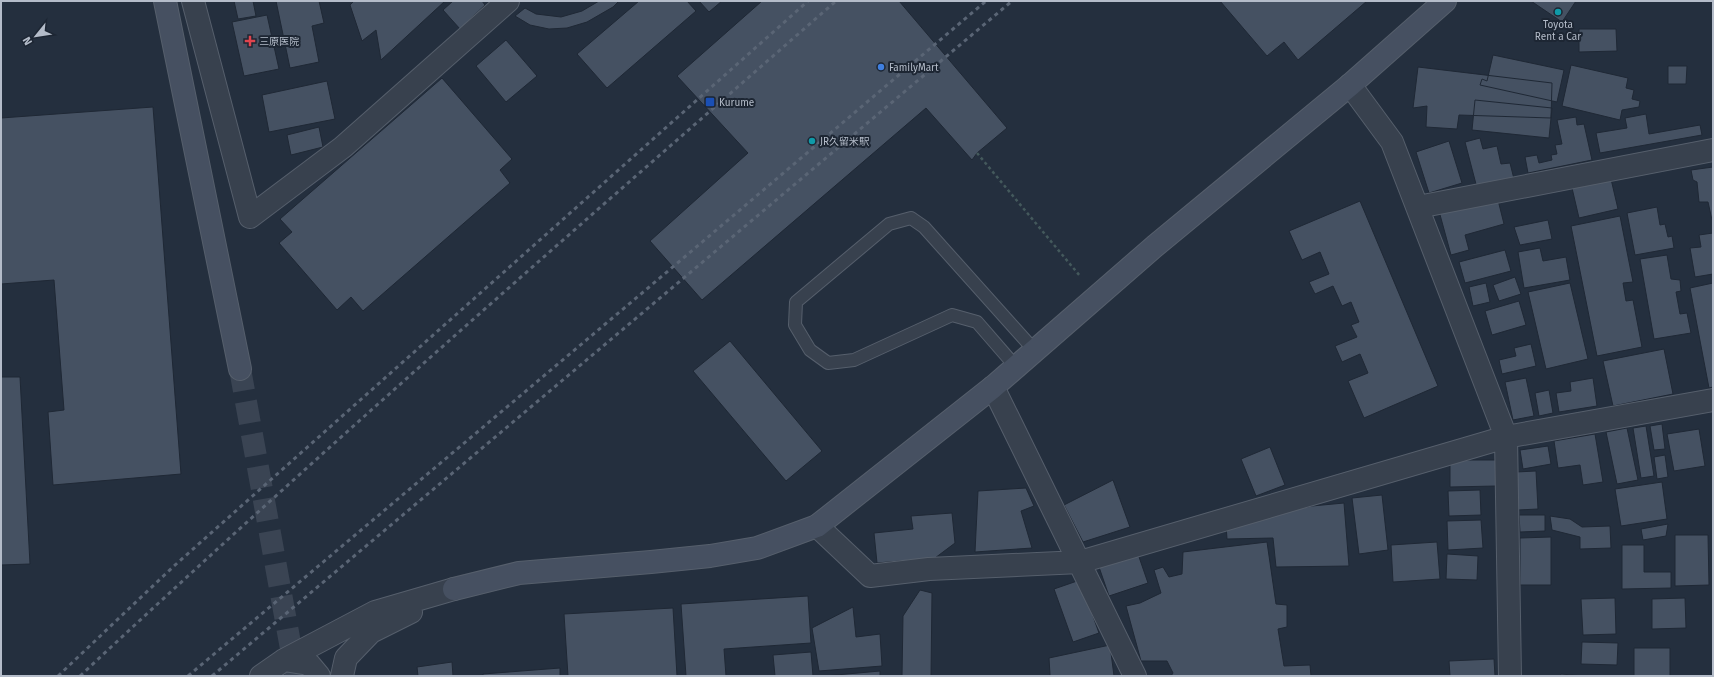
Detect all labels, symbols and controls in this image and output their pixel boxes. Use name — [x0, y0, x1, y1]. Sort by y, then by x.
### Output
marker: Toyota Rent a Car — [1553, 7, 1563, 17]
north arrow — [16, 16, 56, 56]
place label: Toyota Rent a Car — [1535, 19, 1581, 43]
text: N — [20, 34, 35, 47]
marker: 三原医院 — [244, 35, 256, 47]
place label: 三原医院 — [259, 36, 299, 48]
marker: FamilyMart — [876, 62, 886, 72]
place label: FamilyMart — [889, 62, 939, 74]
marker: Kurume — [704, 96, 716, 108]
place label: Kurume — [719, 97, 754, 109]
marker: JR久留米駅 — [807, 136, 817, 146]
place label: JR久留米駅 — [820, 136, 870, 148]

